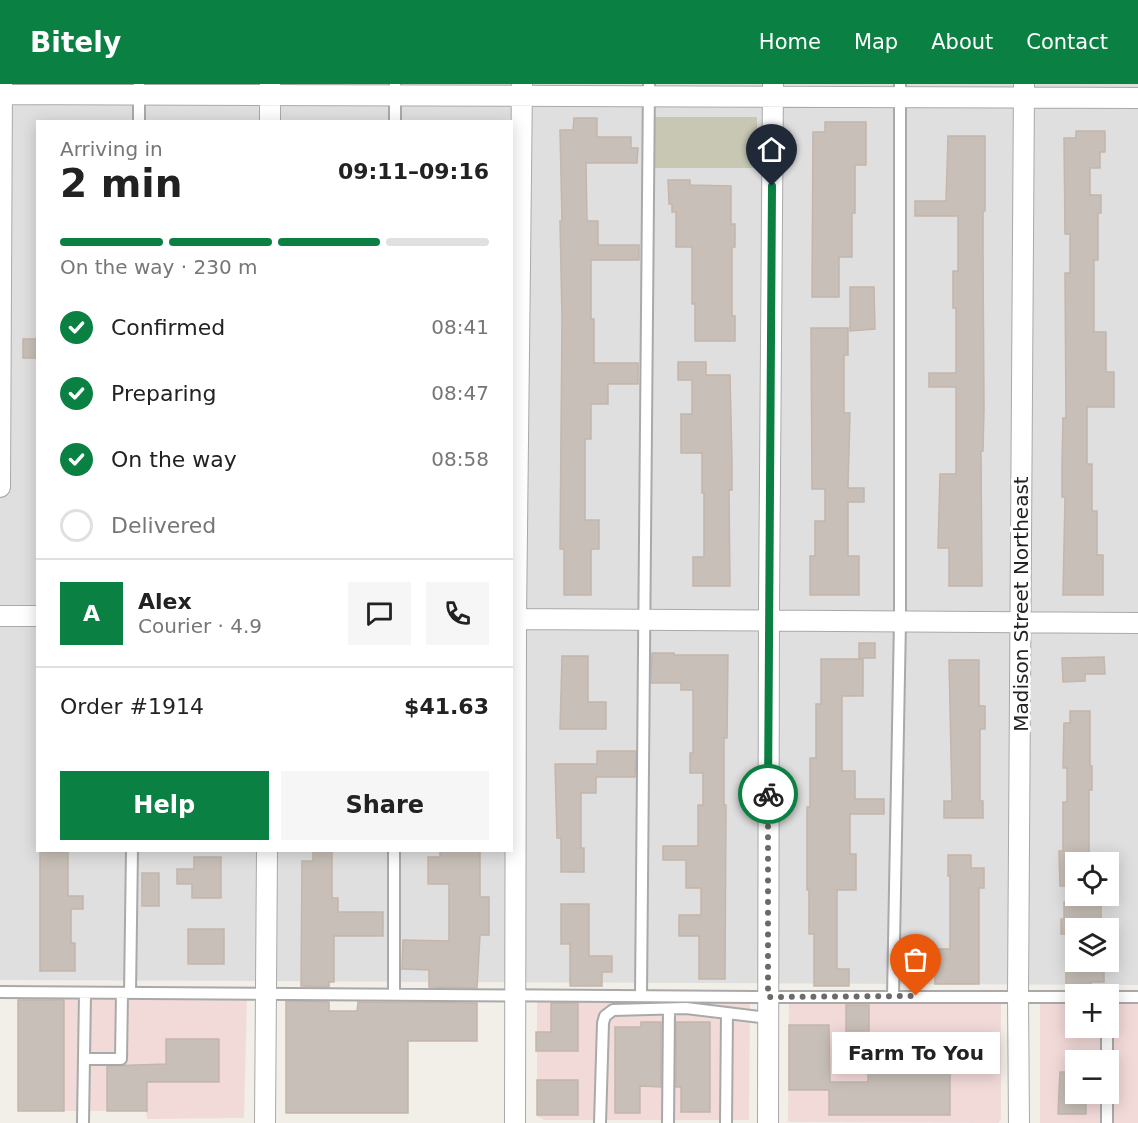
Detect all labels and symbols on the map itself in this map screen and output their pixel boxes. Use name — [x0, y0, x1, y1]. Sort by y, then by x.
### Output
pin — [746, 124, 797, 186]
street label: Madison Street Northeast — [1009, 476, 1033, 732]
courier — [738, 764, 798, 824]
pin — [890, 934, 941, 996]
callout: Farm To You — [832, 1032, 1000, 1074]

